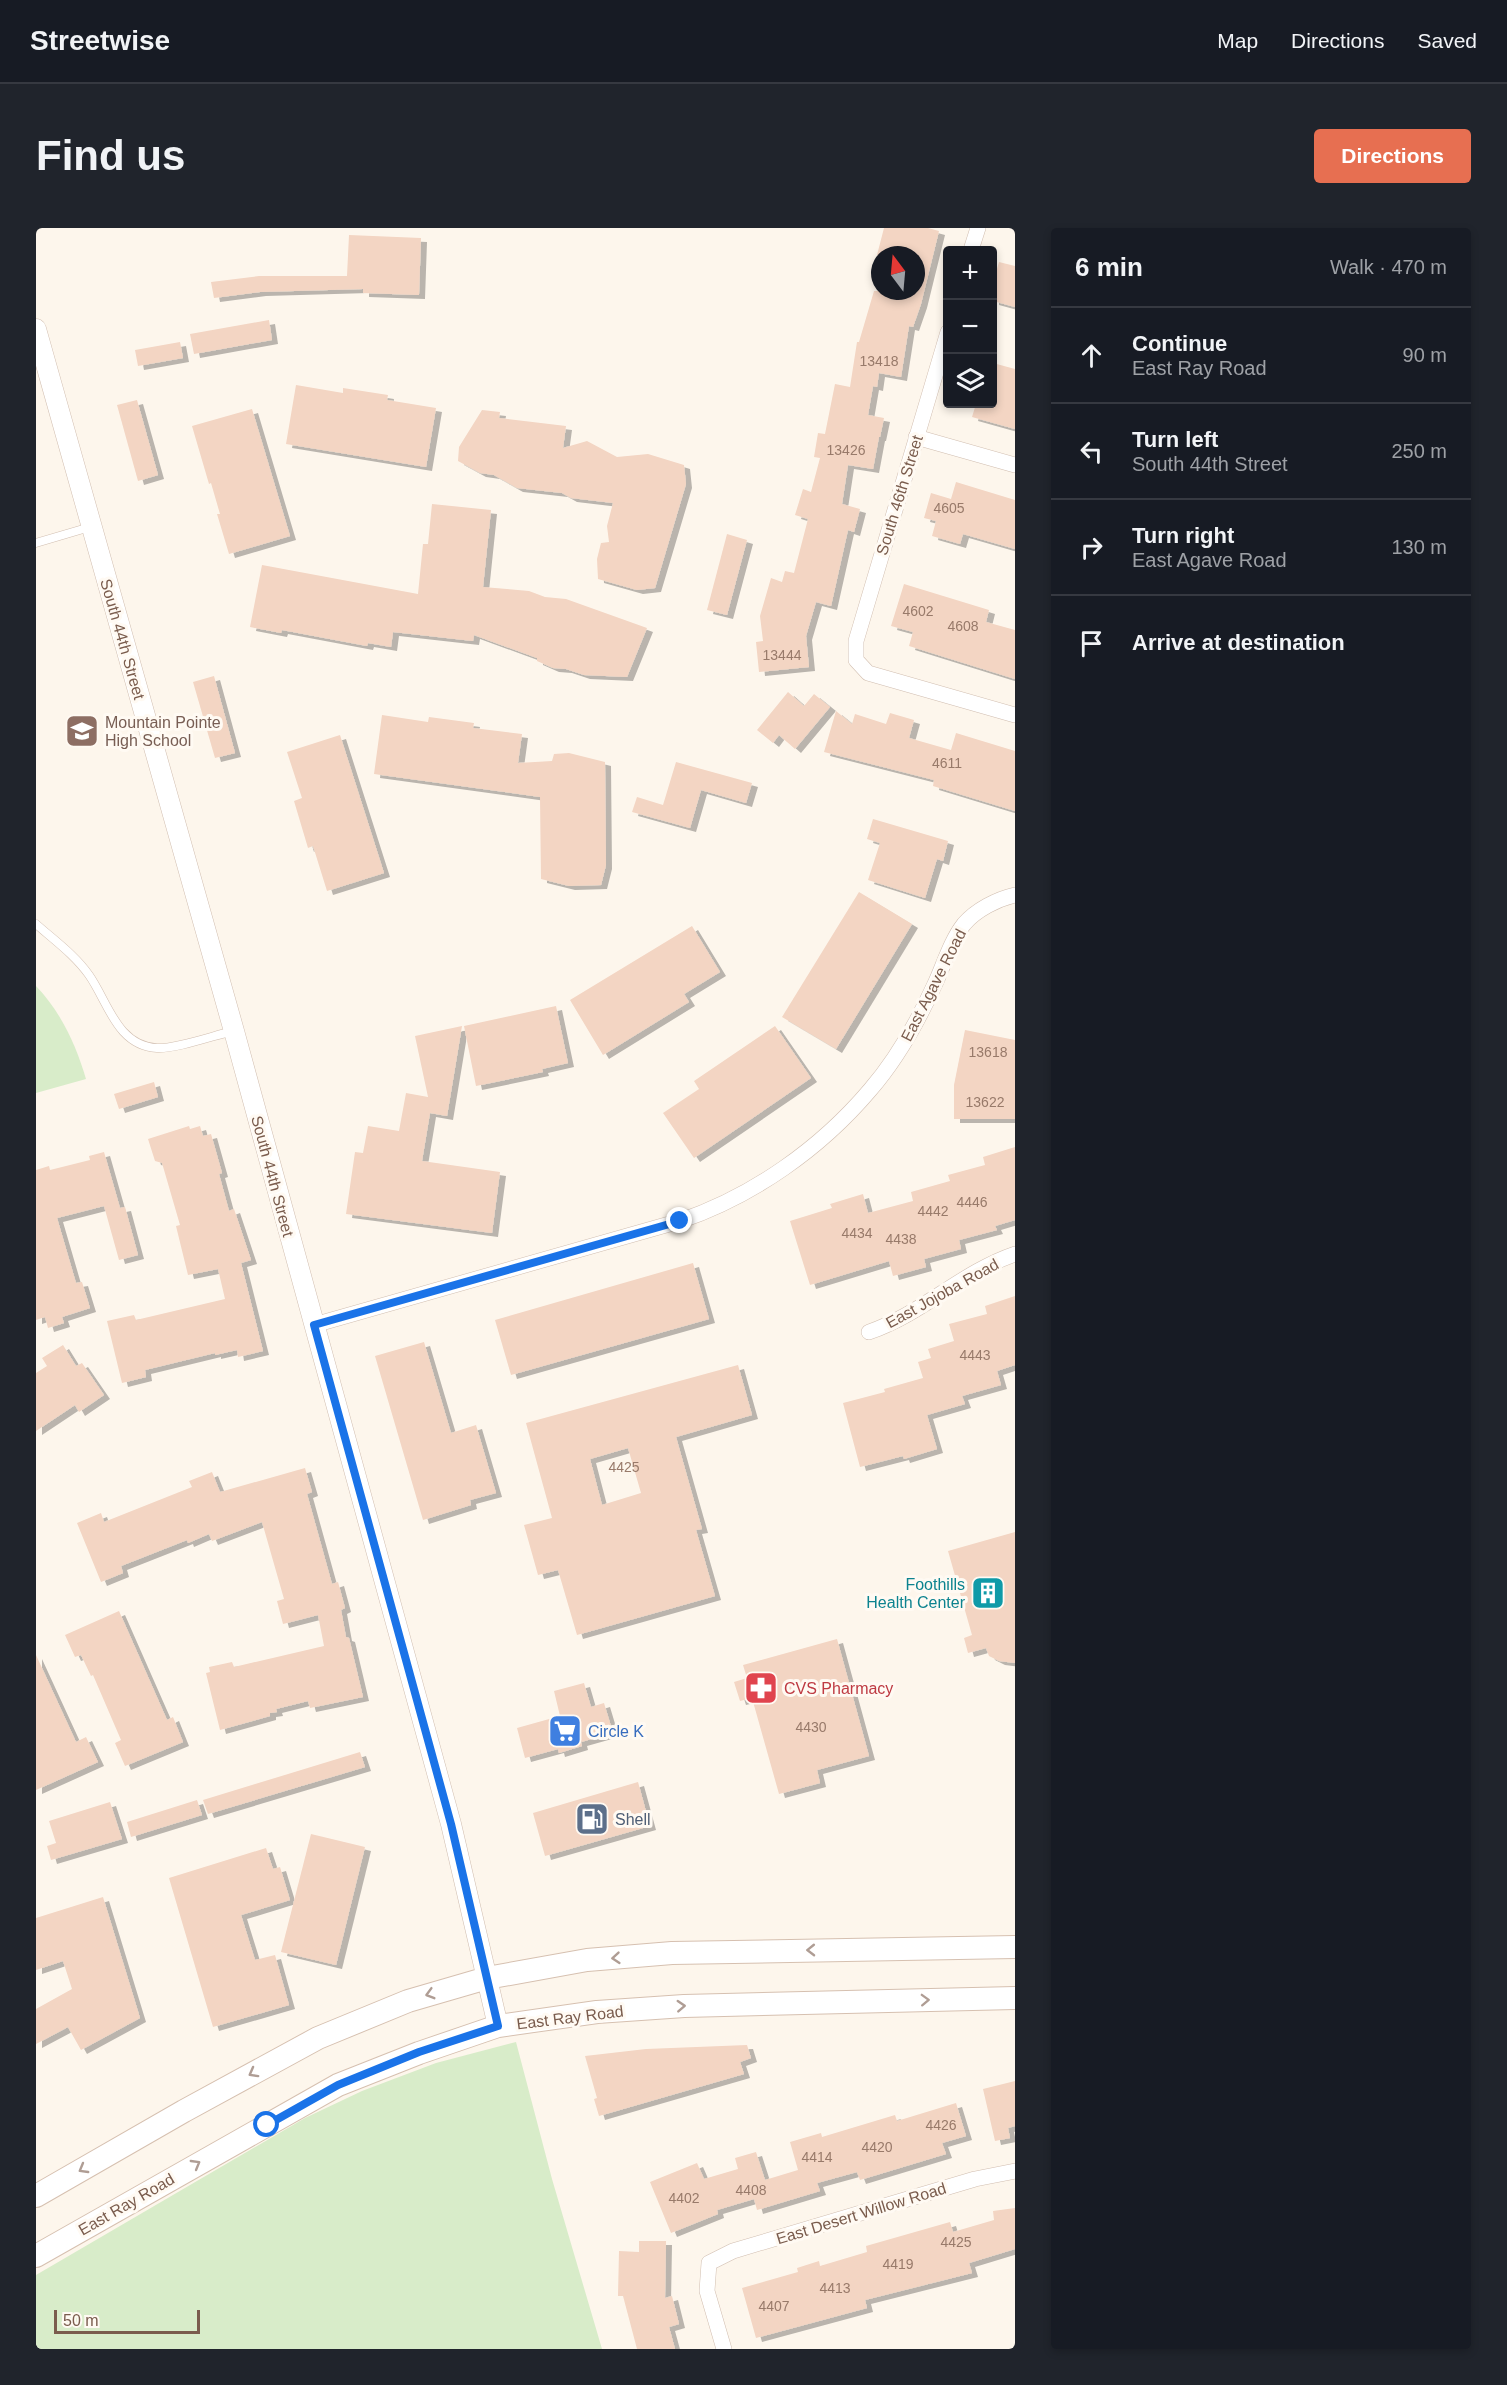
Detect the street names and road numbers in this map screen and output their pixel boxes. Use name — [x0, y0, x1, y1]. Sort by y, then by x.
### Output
street label: South 46th Street — [873, 433, 926, 557]
street label: South 44th Street — [97, 577, 148, 702]
street label: East Agave Road — [898, 926, 969, 1044]
street label: South 44th Street — [248, 1114, 297, 1239]
street label: East Jojoba Road — [883, 1255, 1002, 1331]
street label: East Ray Road — [516, 2003, 625, 2032]
street label: East Ray Road — [75, 2170, 177, 2239]
street label: East Desert Willow Road — [774, 2179, 948, 2247]

